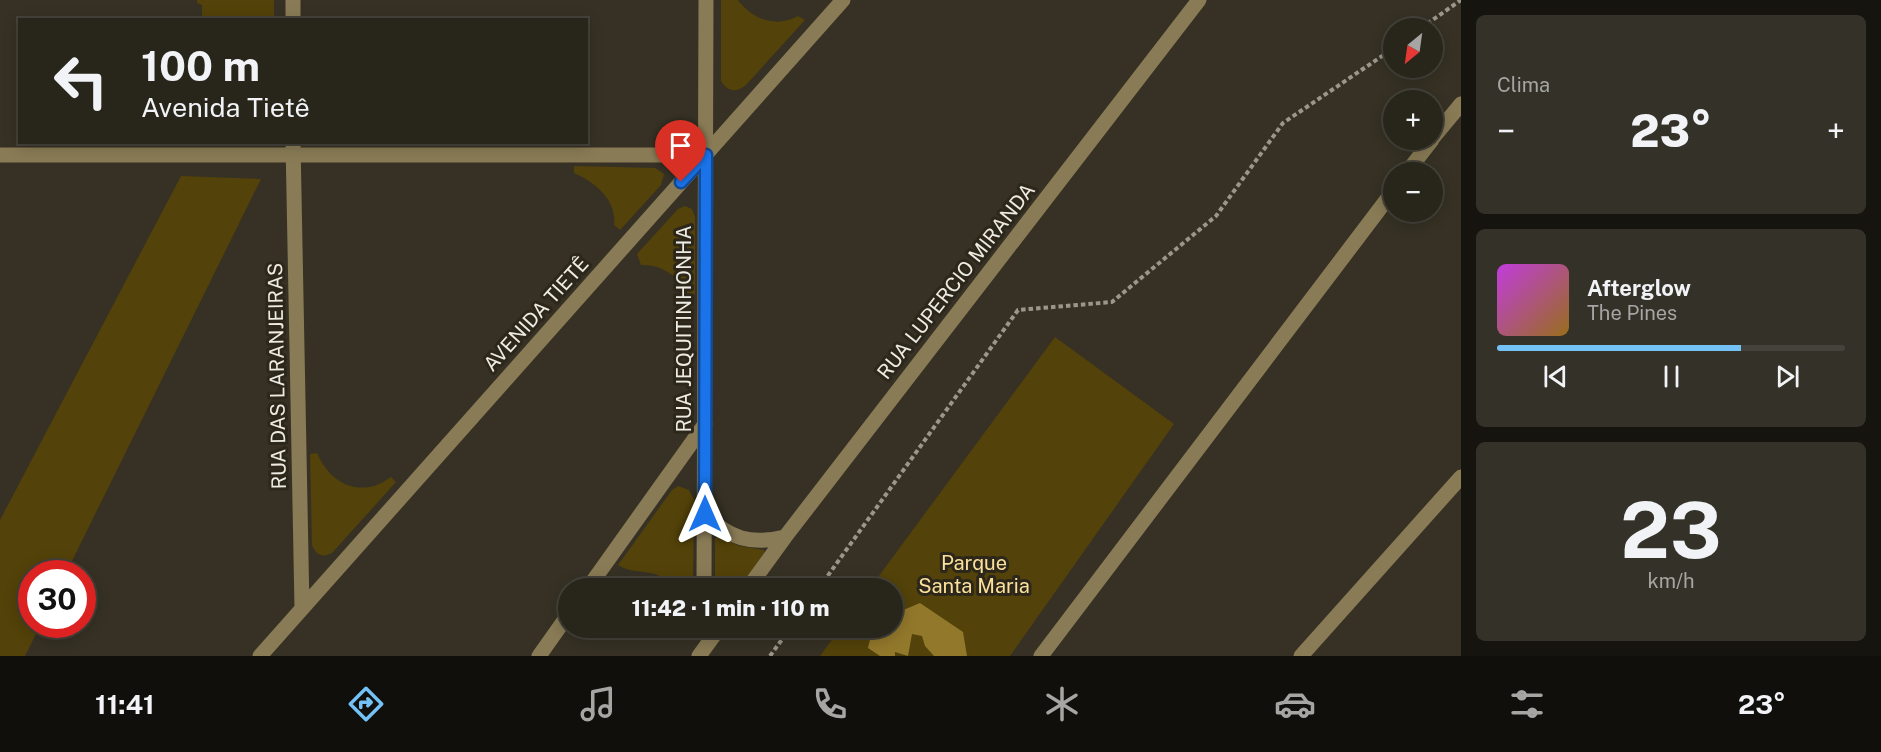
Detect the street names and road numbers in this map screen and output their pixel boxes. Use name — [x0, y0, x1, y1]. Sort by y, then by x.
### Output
street label: RUA LUPERCIO MIRANDA — [872, 178, 1040, 384]
street label: RUA JEQUITINHONHA — [672, 225, 696, 433]
street label: AVENIDA TIETÊ — [478, 252, 594, 376]
street label: RUA DAS LARANJEIRAS — [263, 262, 291, 490]

